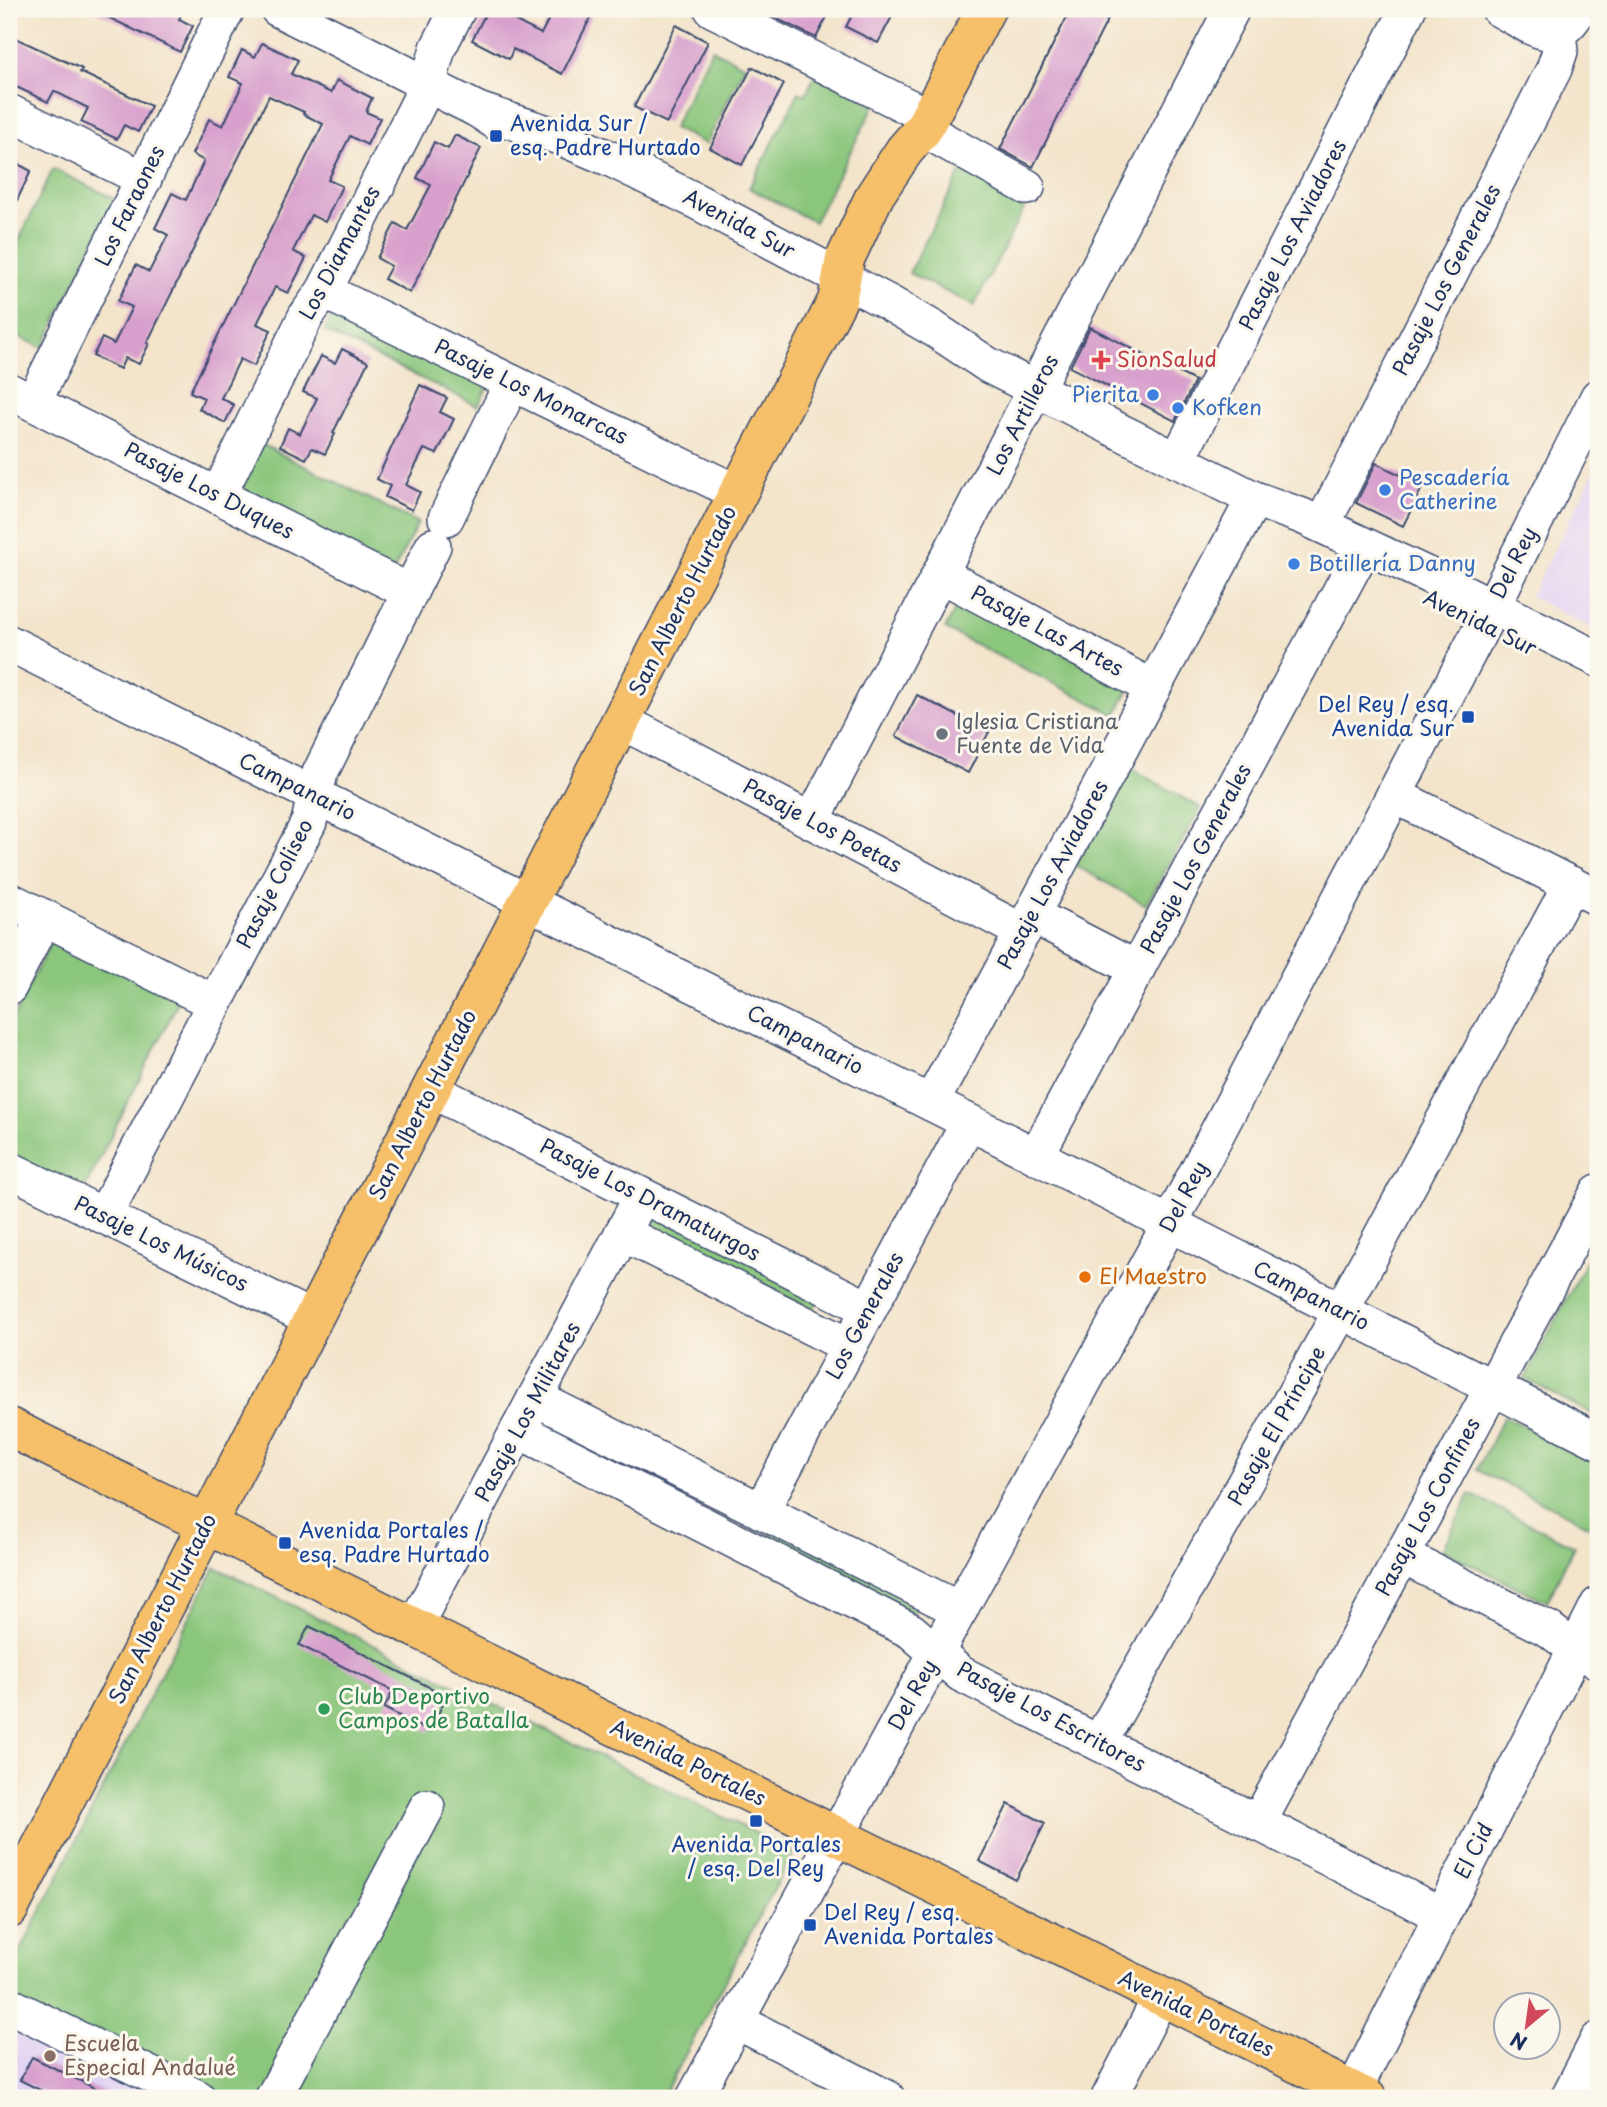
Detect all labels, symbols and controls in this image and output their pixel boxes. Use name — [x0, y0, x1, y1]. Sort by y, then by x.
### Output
place label: Avenida Sur / esq. Padre Hurtado — [510, 106, 701, 162]
marker: Avenida Sur / esq. Padre Hurtado — [488, 128, 504, 144]
street label: Pasaje Los Aviadores — [1229, 133, 1353, 335]
street label: Los Faraones — [85, 139, 171, 271]
street label: Pasaje Los Generales — [1383, 178, 1507, 380]
street label: Los Diamantes — [289, 179, 387, 325]
street label: Avenida Sur — [678, 179, 802, 265]
street label: Pasaje Los Monarcas — [430, 329, 634, 451]
place label: SionSalud — [1117, 342, 1217, 374]
street label: Los Artilleros — [977, 348, 1065, 480]
marker: SionSalud — [1091, 350, 1111, 370]
place label: Pierita — [1071, 377, 1140, 409]
marker: Pierita — [1145, 387, 1161, 403]
place label: Kofken — [1192, 390, 1262, 422]
marker: Kofken — [1170, 400, 1186, 416]
street label: Pasaje Los Duques — [119, 433, 300, 546]
place label: Pescadería Catherine — [1399, 460, 1510, 516]
marker: Pescadería Catherine — [1377, 482, 1393, 498]
street label: San Alberto Hurtado — [619, 499, 743, 701]
street label: Del Rey — [1480, 520, 1544, 604]
place label: Botillería Danny — [1308, 546, 1476, 578]
marker: Botillería Danny — [1286, 556, 1302, 572]
street label: Pasaje Las Artes — [966, 576, 1130, 683]
street label: Avenida Sur — [1419, 580, 1543, 663]
place label: Del Rey / esq. Avenida Sur — [1318, 687, 1454, 743]
place label: Iglesia Cristiana Fuente de Vida — [956, 704, 1119, 760]
marker: Del Rey / esq. Avenida Sur — [1460, 709, 1476, 725]
marker: Iglesia Cristiana Fuente de Vida — [934, 726, 950, 742]
street label: Campanario — [234, 743, 362, 827]
street label: Pasaje Los Generales — [1131, 757, 1258, 959]
street label: Pasaje Los Poetas — [738, 769, 908, 880]
street label: Pasaje Los Aviadores — [988, 774, 1115, 975]
street label: Pasaje Coliseo — [227, 813, 320, 954]
street label: Campanario — [742, 995, 870, 1081]
street label: San Alberto Hurtado — [359, 1003, 483, 1205]
street label: Pasaje Los Dramaturgos — [535, 1129, 767, 1268]
street label: Del Rey — [1150, 1154, 1214, 1238]
street label: Pasaje Los Músicos — [70, 1186, 254, 1298]
street label: Los Generales — [816, 1246, 910, 1385]
street label: Campanario — [1248, 1251, 1376, 1337]
place label: El Maestro — [1099, 1259, 1207, 1291]
marker: El Maestro — [1077, 1269, 1093, 1285]
street label: Pasaje Los Militares — [465, 1315, 587, 1507]
street label: Pasaje El Príncipe — [1218, 1339, 1332, 1511]
street label: Pasaje Los Confines — [1366, 1411, 1487, 1601]
street label: San Alberto Hurtado — [99, 1507, 223, 1709]
place label: Avenida Portales / esq. Padre Hurtado — [299, 1513, 490, 1569]
marker: Avenida Portales / esq. Padre Hurtado — [277, 1535, 293, 1551]
street label: Del Rey — [879, 1652, 944, 1736]
street label: Pasaje Los Escritores — [952, 1652, 1152, 1779]
place label: Club Deportivo Campos de Batalla — [338, 1679, 529, 1735]
marker: Club Deportivo Campos de Batalla — [316, 1701, 332, 1717]
street label: Avenida Portales — [606, 1710, 772, 1813]
marker: Avenida Portales / esq. Del Rey — [748, 1813, 764, 1829]
street label: El Cid — [1445, 1817, 1500, 1884]
place label: Avenida Portales / esq. Del Rey — [671, 1827, 841, 1883]
place label: Del Rey / esq. Avenida Portales — [824, 1895, 994, 1951]
marker: Del Rey / esq. Avenida Portales — [802, 1917, 818, 1933]
street label: Avenida Portales — [1114, 1961, 1280, 2064]
north arrow — [1492, 1992, 1562, 2062]
place label: Escuela Especial Andalué — [64, 2026, 236, 2082]
text: N — [1505, 2026, 1532, 2058]
marker: Escuela Especial Andalué — [42, 2048, 58, 2064]

